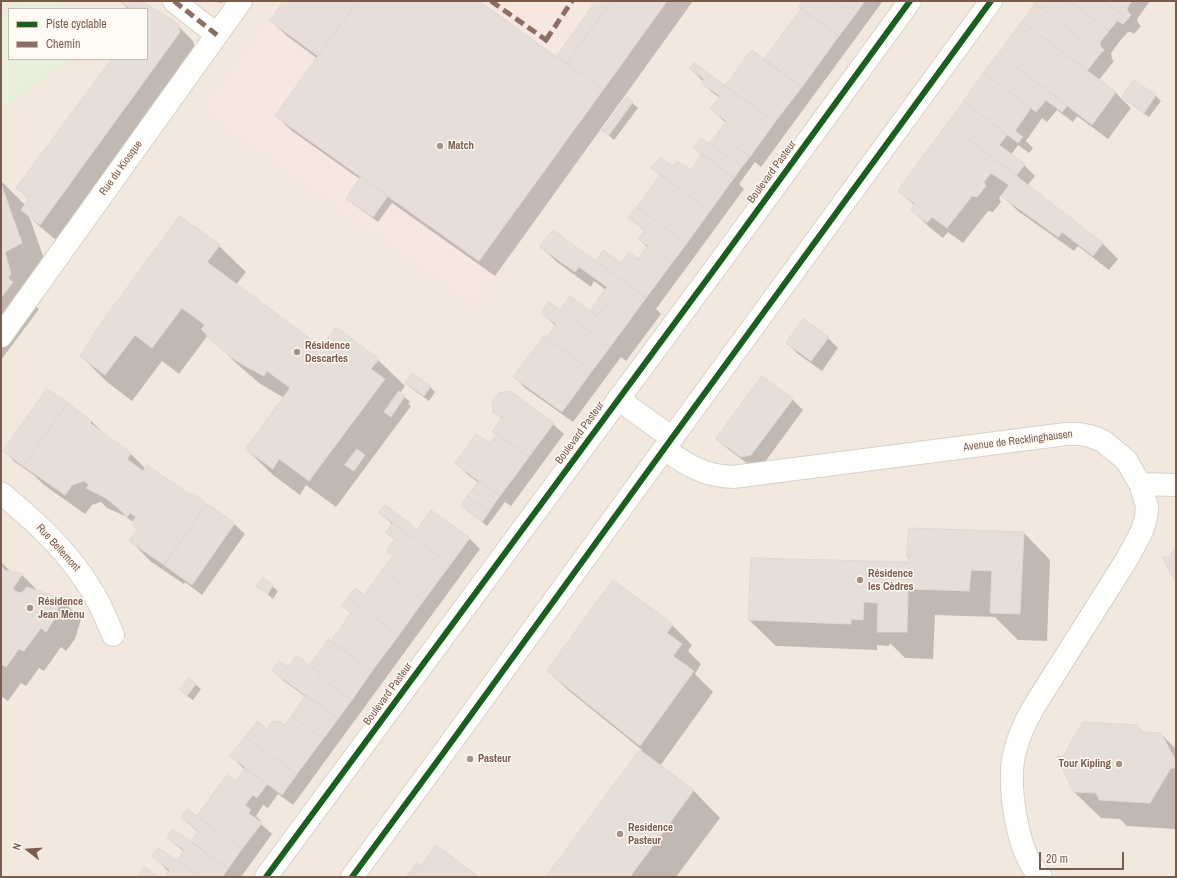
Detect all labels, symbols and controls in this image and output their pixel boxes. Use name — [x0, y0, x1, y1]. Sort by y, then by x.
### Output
legend — [8, 8, 148, 60]
text: Piste cyclable — [46, 16, 107, 32]
text: Chemin — [46, 36, 80, 52]
street label: Rue du Kiosque — [97, 138, 145, 198]
street label: Boulevard Pasteur — [745, 138, 799, 206]
place label: Match — [448, 139, 474, 153]
marker: Match — [435, 141, 445, 151]
place label: Résidence Descartes — [305, 339, 350, 365]
marker: Résidence Descartes — [292, 347, 302, 357]
street label: Boulevard Pasteur — [553, 399, 607, 467]
street label: Avenue de Recklinghausen — [963, 428, 1073, 454]
street label: Rue Bellemont — [33, 522, 83, 574]
place label: Résidence les Cèdres — [868, 567, 914, 593]
marker: Résidence les Cèdres — [855, 575, 865, 585]
place label: Résidence Jean Menu — [38, 595, 85, 621]
marker: Résidence Jean Menu — [25, 603, 35, 613]
street label: Boulevard Pasteur — [361, 660, 415, 728]
place label: Pasteur — [478, 752, 511, 766]
marker: Pasteur — [465, 754, 475, 764]
place label: Tour Kipling — [1059, 757, 1111, 771]
marker: Tour Kipling — [1114, 759, 1124, 769]
place label: Residence Pasteur — [628, 821, 673, 847]
marker: Residence Pasteur — [615, 829, 625, 839]
north arrow — [8, 830, 48, 870]
text: N — [9, 841, 24, 852]
scale bar — [1041, 844, 1126, 870]
text: 20 m — [1046, 851, 1068, 867]

